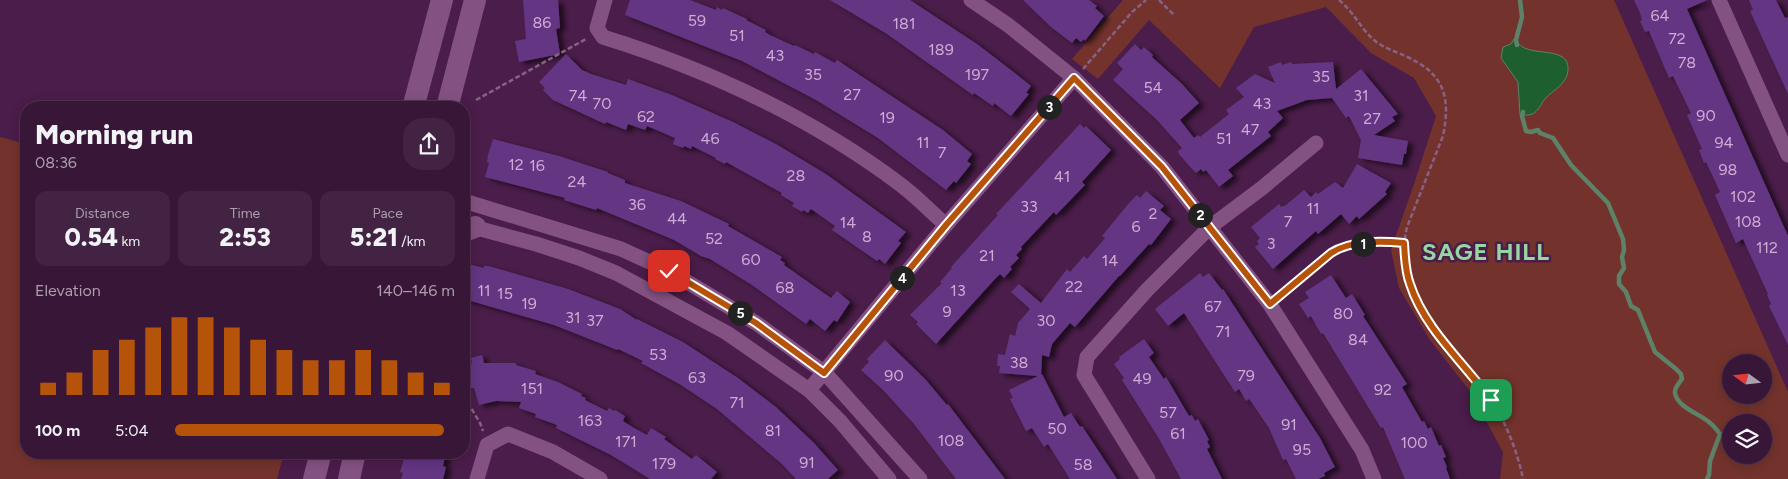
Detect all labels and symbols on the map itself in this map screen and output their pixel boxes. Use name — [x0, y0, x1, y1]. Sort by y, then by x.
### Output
house number: 64 — [1651, 6, 1670, 25]
house number: 59 — [688, 11, 706, 30]
house number: 86 — [533, 13, 551, 32]
house number: 181 — [892, 14, 916, 33]
house number: 51 — [729, 26, 745, 45]
house number: 72 — [1668, 29, 1686, 48]
house number: 189 — [928, 40, 954, 59]
house number: 43 — [766, 46, 784, 65]
house number: 78 — [1678, 53, 1696, 72]
house number: 35 — [804, 65, 822, 84]
house number: 197 — [965, 65, 990, 84]
house number: 35 — [1312, 67, 1330, 86]
house number: 54 — [1143, 78, 1163, 97]
house number: 27 — [843, 85, 861, 104]
house number: 74 — [569, 86, 587, 105]
house number: 31 — [1353, 86, 1369, 105]
house number: 70 — [593, 94, 611, 113]
pin: 3 — [1036, 94, 1062, 120]
house number: 43 — [1253, 94, 1271, 113]
house number: 90 — [1696, 106, 1716, 125]
house number: 62 — [637, 107, 655, 126]
house number: 19 — [879, 108, 895, 127]
house number: 27 — [1363, 109, 1381, 128]
house number: 47 — [1241, 120, 1260, 139]
house number: 46 — [701, 129, 720, 148]
house number: 51 — [1216, 129, 1232, 148]
house number: 11 — [916, 133, 930, 152]
house number: 94 — [1715, 133, 1734, 152]
house number: 7 — [938, 143, 947, 162]
house number: 12 — [508, 155, 524, 174]
house number: 16 — [529, 156, 545, 175]
house number: 98 — [1719, 160, 1737, 179]
house number: 28 — [787, 166, 805, 185]
house number: 41 — [1054, 167, 1070, 186]
house number: 24 — [568, 172, 586, 191]
house number: 102 — [1730, 187, 1756, 206]
house number: 36 — [628, 195, 646, 214]
house number: 33 — [1020, 197, 1038, 216]
house number: 11 — [1306, 199, 1320, 218]
pin: 2 — [1188, 202, 1212, 228]
house number: 2 — [1149, 204, 1157, 223]
house number: 44 — [667, 209, 687, 228]
house number: 7 — [1284, 212, 1293, 231]
house number: 108 — [1735, 212, 1761, 231]
house number: 14 — [840, 213, 856, 232]
house number: 6 — [1131, 217, 1141, 236]
house number: 8 — [862, 227, 872, 246]
house number: 52 — [705, 229, 723, 248]
pin: 1 — [1350, 232, 1376, 256]
house number: 3 — [1267, 234, 1275, 253]
district label: SAGE HILL — [1422, 237, 1550, 266]
house number: 112 — [1756, 238, 1778, 257]
house number: 21 — [979, 246, 995, 265]
pin — [648, 250, 690, 292]
house number: 60 — [741, 250, 761, 269]
house number: 14 — [1102, 251, 1118, 270]
pin: 4 — [890, 266, 914, 290]
house number: 22 — [1065, 277, 1083, 296]
house number: 68 — [776, 278, 794, 297]
house number: 11 — [477, 281, 491, 300]
house number: 13 — [950, 281, 966, 300]
house number: 15 — [497, 284, 513, 303]
house number: 19 — [521, 294, 537, 313]
house number: 67 — [1204, 297, 1222, 316]
pin: 5 — [728, 300, 752, 326]
house number: 9 — [942, 302, 952, 321]
house number: 80 — [1333, 304, 1353, 323]
house number: 31 — [565, 308, 581, 327]
house number: 37 — [586, 311, 604, 330]
house number: 30 — [1037, 311, 1055, 330]
house number: 71 — [1215, 322, 1231, 341]
house number: 84 — [1348, 330, 1368, 349]
house number: 53 — [649, 345, 667, 364]
house number: 38 — [1010, 353, 1028, 372]
north arrow — [1722, 354, 1772, 404]
house number: 90 — [884, 366, 904, 385]
house number: 79 — [1237, 366, 1255, 385]
house number: 63 — [688, 368, 706, 387]
house number: 49 — [1133, 369, 1152, 388]
house number: 151 — [521, 379, 543, 398]
pin — [1470, 379, 1512, 421]
house number: 92 — [1374, 380, 1392, 399]
house number: 71 — [729, 393, 745, 412]
house number: 57 — [1159, 403, 1177, 422]
house number: 163 — [578, 411, 602, 430]
house number: 91 — [1281, 415, 1297, 434]
house number: 50 — [1047, 419, 1067, 438]
house number: 81 — [765, 421, 781, 440]
house number: 61 — [1170, 424, 1186, 443]
house number: 108 — [938, 431, 964, 450]
house number: 171 — [615, 432, 637, 451]
house number: 100 — [1400, 433, 1428, 452]
house number: 95 — [1293, 440, 1311, 459]
house number: 91 — [799, 453, 815, 472]
house number: 179 — [652, 454, 676, 473]
house number: 58 — [1073, 455, 1093, 474]

